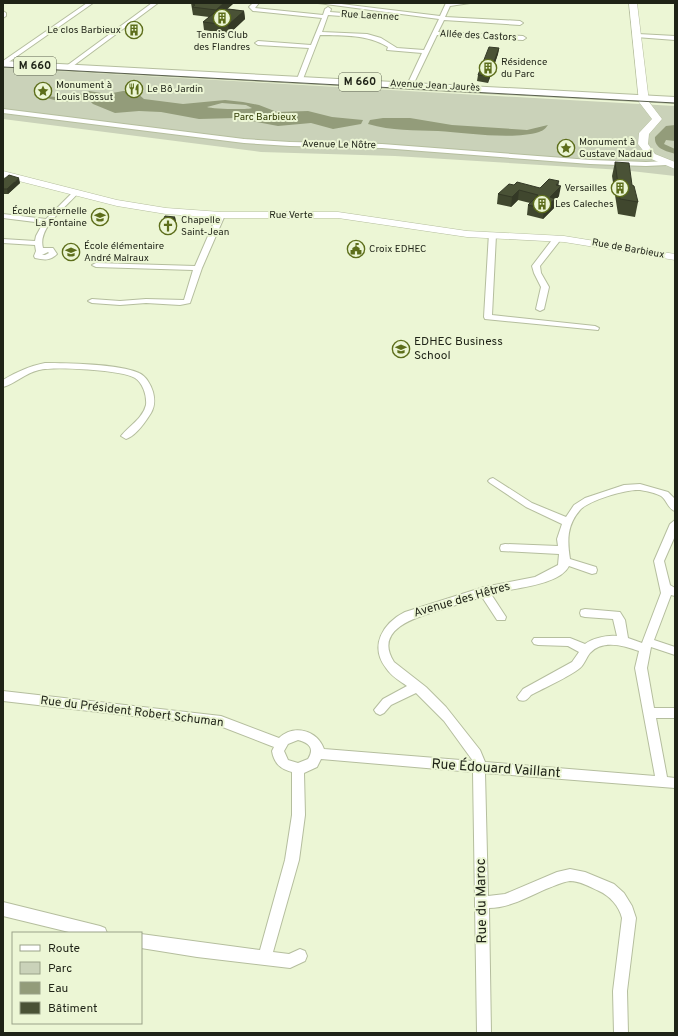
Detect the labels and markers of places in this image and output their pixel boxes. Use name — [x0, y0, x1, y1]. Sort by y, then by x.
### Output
building icon: Tennis Club des Flandres — [212, 8, 232, 28]
building icon: Le clos Barbieux — [124, 20, 144, 40]
place label: Le clos Barbieux — [47, 24, 121, 37]
place label: Tennis Club des Flandres — [194, 29, 251, 54]
place label: Résidence du Parc — [501, 56, 547, 81]
building icon: Résidence du Parc — [478, 58, 498, 78]
place label: Monument à Louis Bossut — [56, 79, 113, 104]
restaurant icon: Le Bô Jardin — [124, 79, 144, 99]
place icon: Monument à Louis Bossut — [33, 81, 53, 101]
place label: Le Bô Jardin — [147, 83, 203, 96]
place label: Monument à Gustave Nadaud — [579, 136, 652, 161]
place icon: Monument à Gustave Nadaud — [556, 138, 576, 158]
building icon: Versailles — [610, 178, 630, 198]
place label: Versailles — [565, 182, 607, 195]
building icon: Les Caleches — [532, 194, 552, 214]
place label: Les Caleches — [555, 198, 614, 211]
place label: École maternelle La Fontaine — [12, 205, 87, 230]
school or university icon: École maternelle La Fontaine — [90, 207, 110, 227]
place label: Chapelle Saint-Jean — [181, 214, 229, 239]
church icon: Chapelle Saint-Jean — [158, 216, 178, 236]
public building icon: Croix EDHEC — [346, 239, 366, 259]
place label: École élémentaire André Malraux — [84, 240, 164, 265]
school or university icon: École élémentaire André Malraux — [61, 242, 81, 262]
place label: Croix EDHEC — [369, 243, 427, 256]
place label: EDHEC Business School — [414, 334, 503, 364]
school or university icon: EDHEC Business School — [391, 339, 411, 359]

